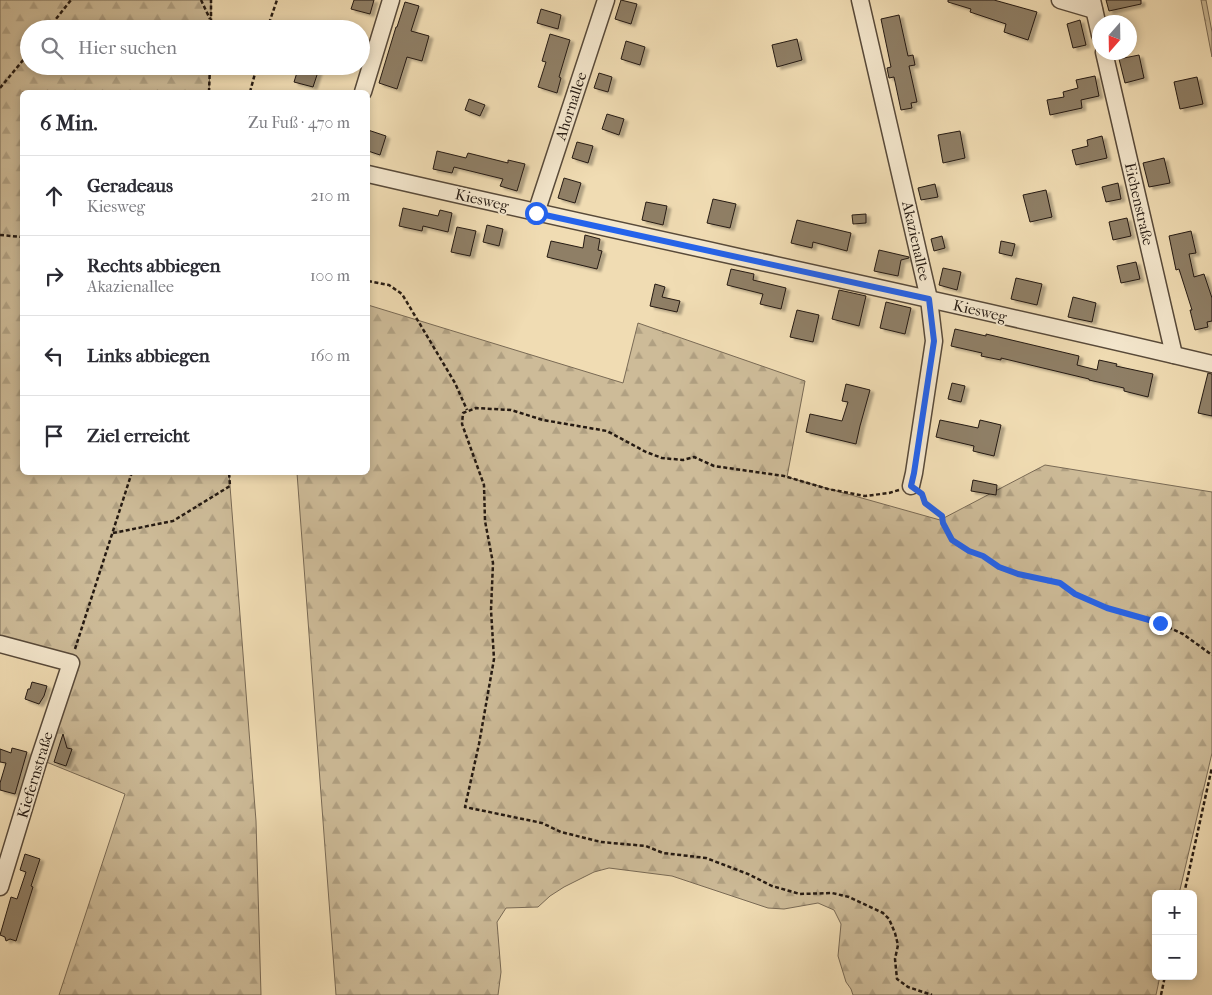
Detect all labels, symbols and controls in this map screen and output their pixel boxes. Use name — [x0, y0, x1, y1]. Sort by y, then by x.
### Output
north arrow — [1092, 15, 1137, 60]
search box — [20, 20, 370, 75]
icon: search — [38, 34, 66, 62]
text: Hier suchen — [78, 37, 177, 59]
street label: Ahornallee — [551, 69, 591, 143]
text: 6 Min. — [40, 111, 98, 135]
text: Zu Fuß · 470 m — [248, 113, 350, 132]
street label: Eichenstraße — [1121, 161, 1157, 248]
text: Geradeaus — [87, 175, 173, 197]
icon: ahead — [40, 182, 68, 210]
street label: Kiesweg — [453, 185, 512, 215]
text: 210 m — [311, 186, 350, 205]
text: Kiesweg — [87, 197, 145, 216]
street label: Akazienallee — [898, 198, 934, 283]
route start — [525, 202, 548, 225]
text: Rechts abbiegen — [87, 255, 221, 277]
icon: right — [40, 262, 68, 290]
text: 100 m — [310, 266, 350, 285]
text: Akazienallee — [87, 277, 174, 296]
street label: Kiesweg — [951, 296, 1010, 326]
icon: left — [40, 342, 68, 370]
text: Links abbiegen — [87, 345, 210, 367]
text: 160 m — [310, 346, 350, 365]
icon: arrive — [40, 422, 68, 450]
text: Ziel erreicht — [87, 425, 190, 447]
route end — [1149, 612, 1172, 635]
street label: Kiefernstraße — [13, 729, 57, 821]
map controls — [1152, 890, 1197, 980]
button: + — [1152, 890, 1197, 935]
button: − — [1152, 935, 1197, 980]

